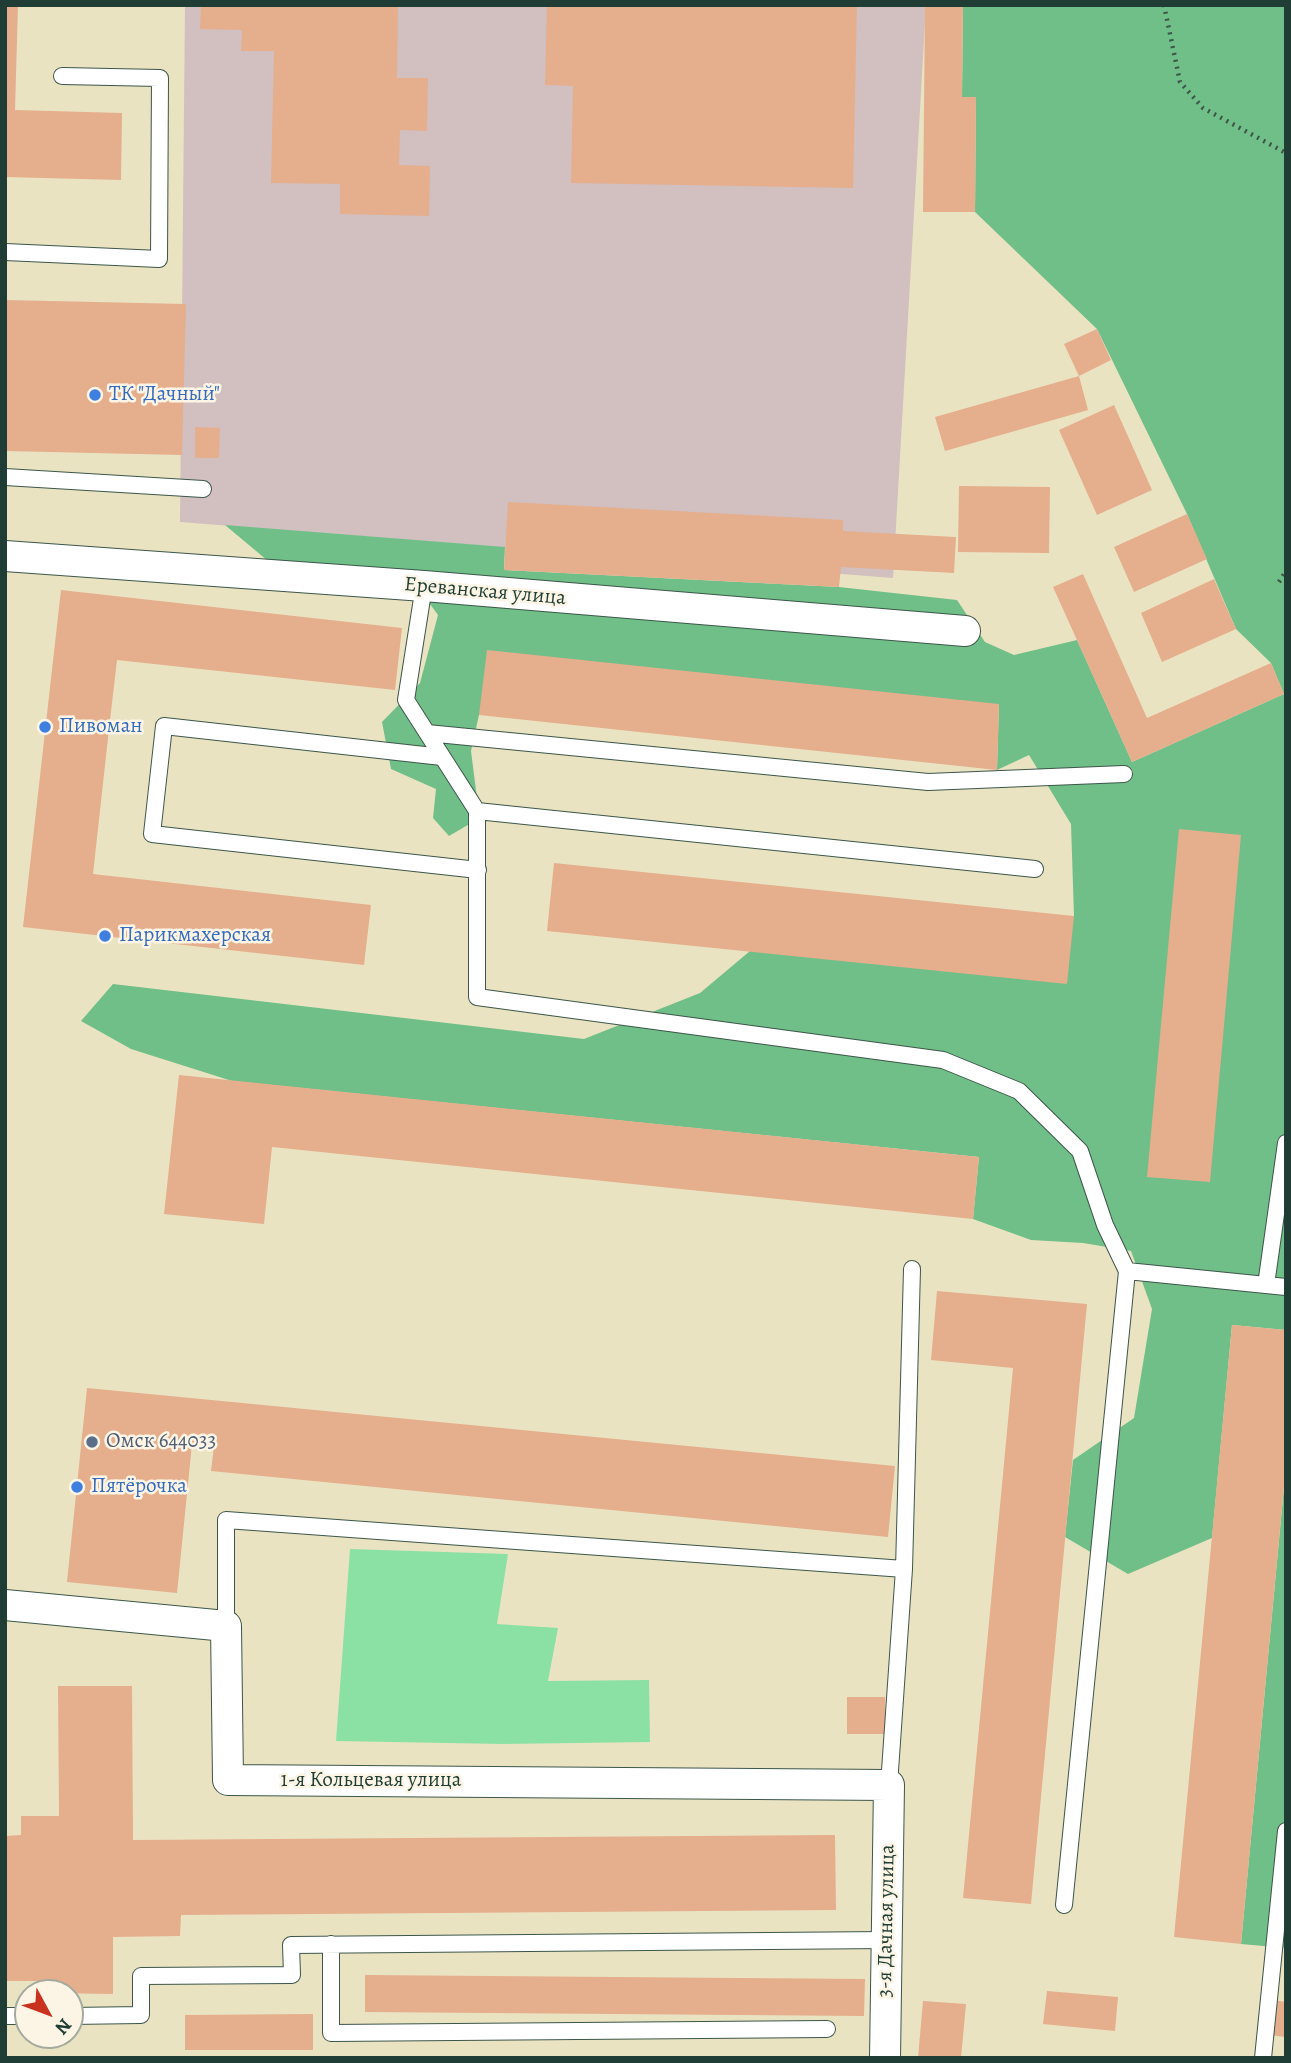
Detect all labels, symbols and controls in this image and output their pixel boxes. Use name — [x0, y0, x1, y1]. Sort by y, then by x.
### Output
place label: ТК "Дачный" — [109, 382, 220, 408]
marker: ТК "Дачный" — [87, 387, 103, 403]
street label: Ереванская улица — [403, 572, 567, 612]
place label: Пивоман — [59, 714, 143, 740]
marker: Пивоман — [37, 719, 53, 735]
place label: Парикмахерская — [119, 923, 271, 949]
marker: Парикмахерская — [97, 928, 113, 944]
place label: Омск 644033 — [106, 1429, 216, 1455]
marker: Омск 644033 — [84, 1434, 100, 1450]
place label: Пятёрочка — [91, 1474, 187, 1500]
marker: Пятёрочка — [69, 1479, 85, 1495]
street label: 1-я Кольцевая улица — [281, 1768, 461, 1794]
street label: 3-я Дачная улица — [873, 1844, 901, 1998]
north arrow — [14, 1979, 84, 2049]
text: N — [49, 2013, 78, 2040]

